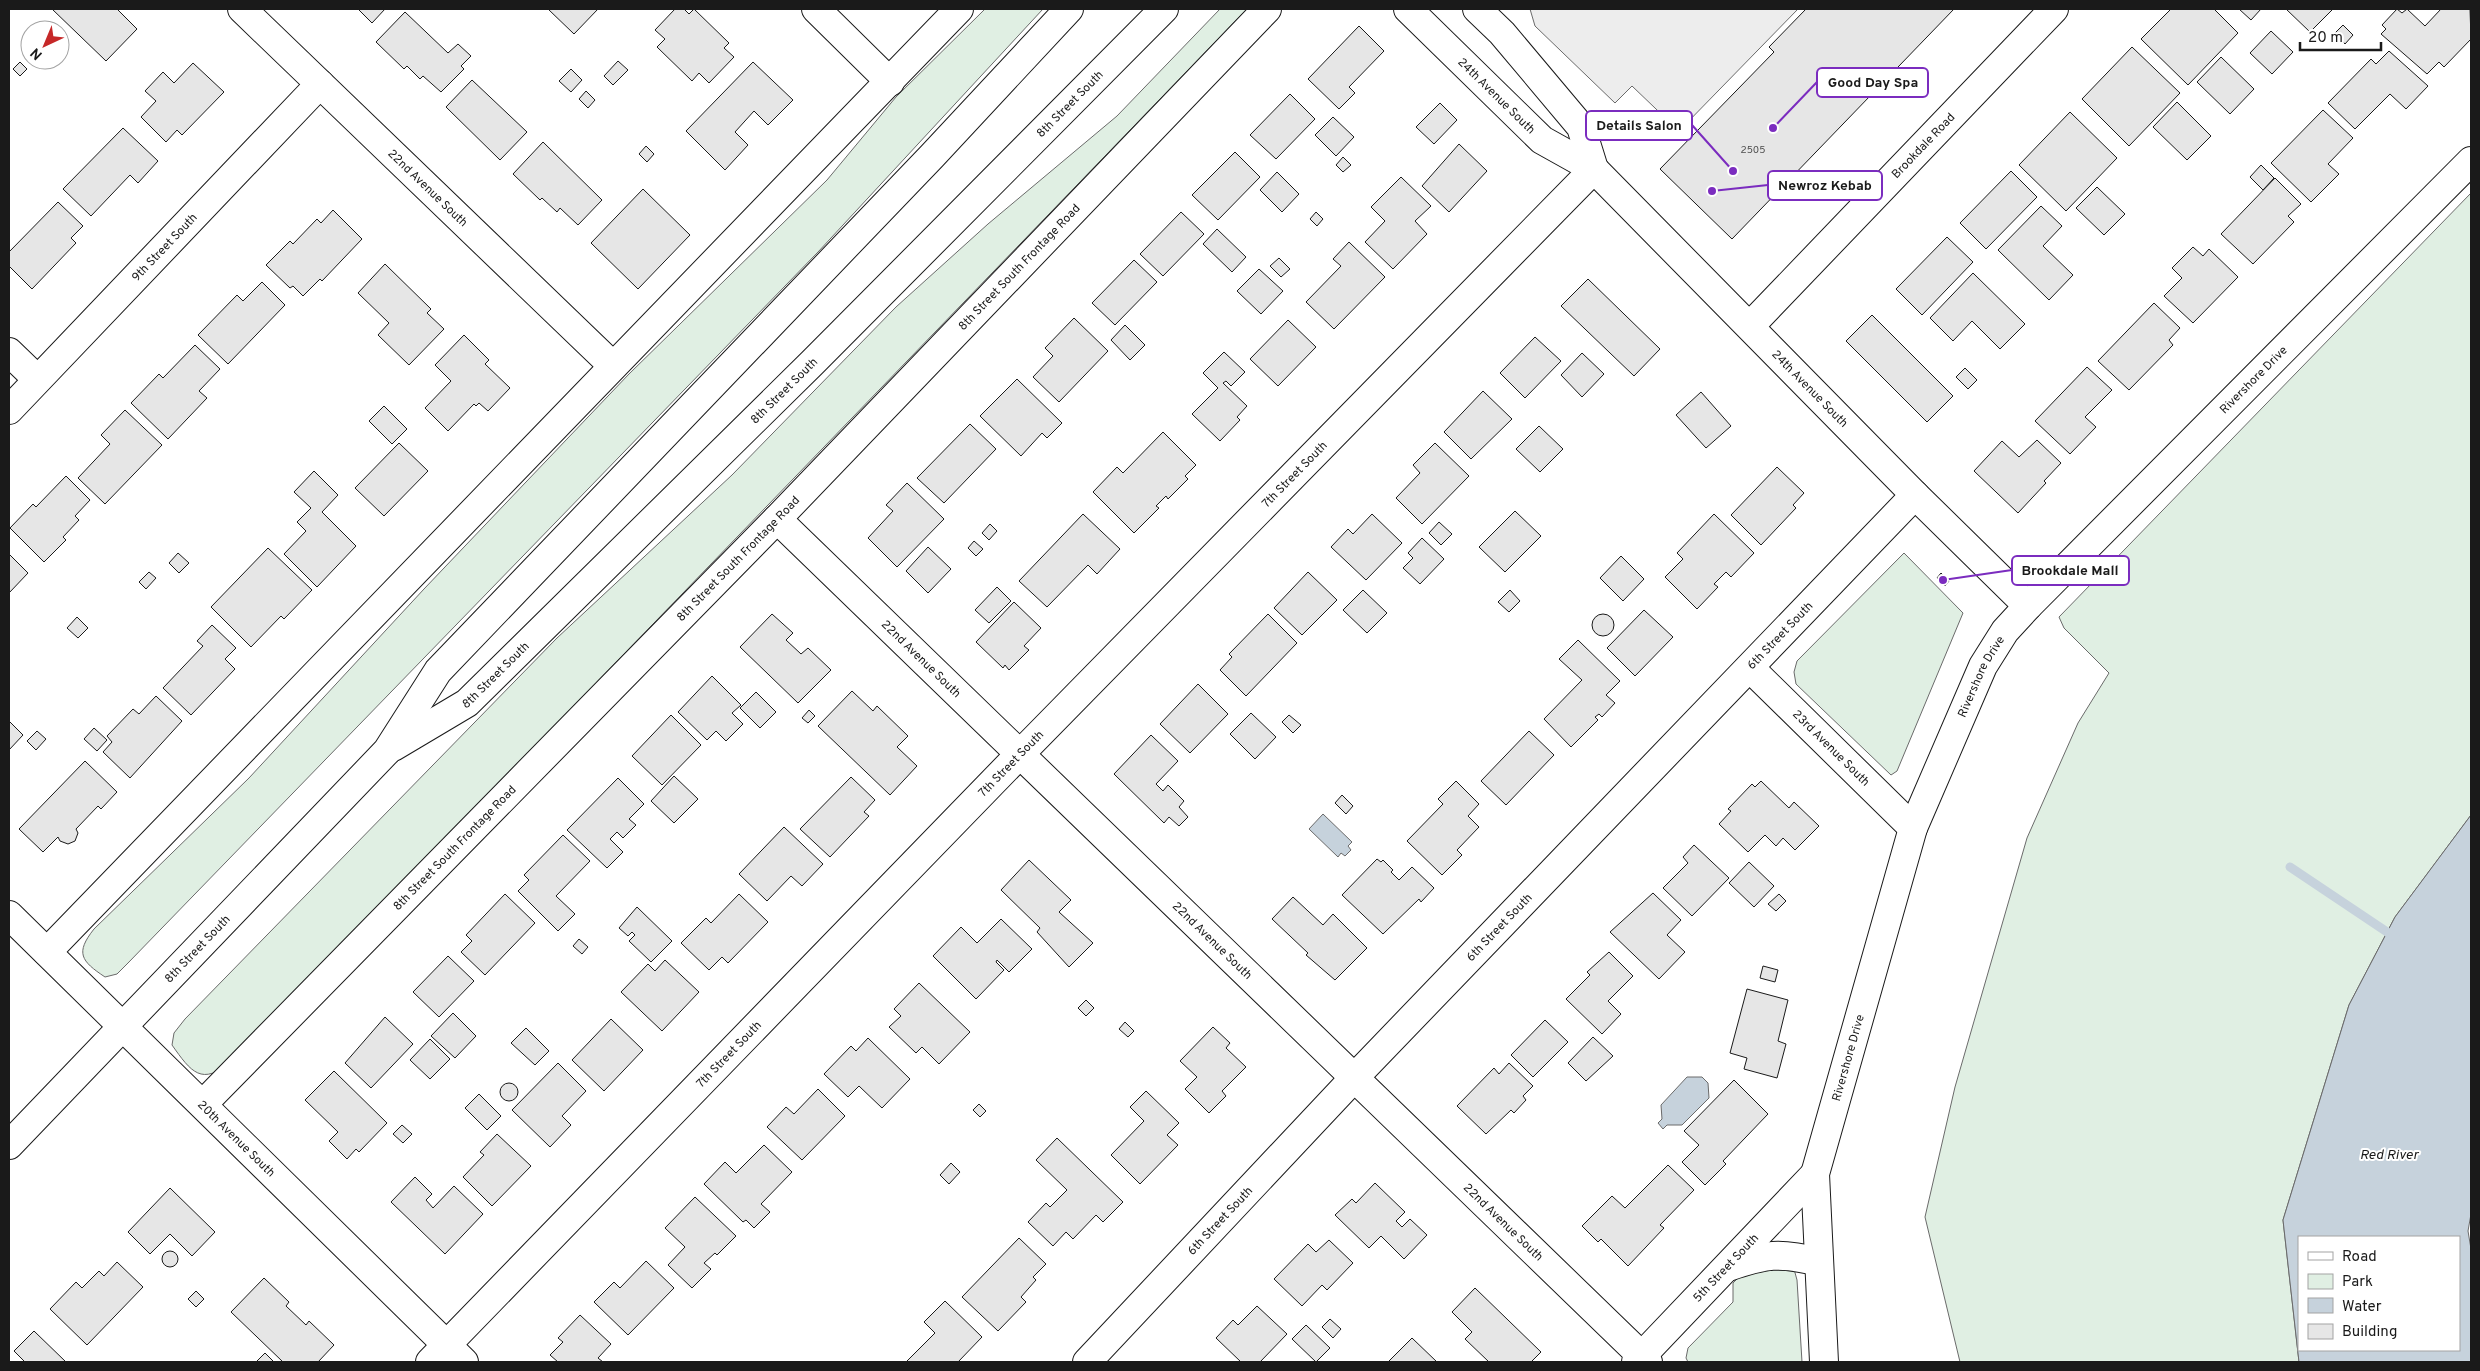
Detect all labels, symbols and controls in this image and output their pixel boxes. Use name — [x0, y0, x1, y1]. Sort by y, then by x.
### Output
north arrow — [20, 20, 70, 70]
scale bar — [2300, 20, 2381, 52]
text: 20 m — [2308, 29, 2343, 48]
text: N — [27, 44, 47, 63]
street label: 24th Avenue South — [1454, 55, 1538, 138]
street label: 8th Street South — [1034, 68, 1107, 142]
callout: Good Day Spa — [1817, 68, 1928, 97]
text: Good Day Spa — [1828, 75, 1918, 92]
street label: Brookdale Road — [1888, 110, 1959, 183]
callout: Details Salon — [1586, 111, 1692, 140]
text: Details Salon — [1596, 118, 1682, 135]
house number: 2505 — [1741, 144, 1765, 157]
street label: 22nd Avenue South — [384, 146, 471, 231]
callout: Newroz Kebab — [1768, 171, 1882, 200]
text: Newroz Kebab — [1778, 178, 1872, 195]
street label: 8th Street South Frontage Road — [955, 201, 1084, 334]
street label: 9th Street South — [129, 210, 201, 285]
street label: Rivershore Drive — [2217, 343, 2291, 418]
street label: 24th Avenue South — [1768, 347, 1851, 431]
street label: 8th Street South — [747, 355, 822, 428]
street label: 7th Street South — [1259, 438, 1331, 512]
street label: 8th Street South Frontage Road — [674, 493, 804, 625]
callout: Brookdale Mall — [2012, 556, 2129, 585]
text: Brookdale Mall — [2021, 563, 2119, 580]
street label: 6th Street South — [1744, 599, 1817, 674]
street label: 22nd Avenue South — [877, 617, 964, 702]
street label: Rivershore Drive — [1955, 633, 2009, 720]
street label: 8th Street South — [460, 639, 533, 713]
street label: 23rd Avenue South — [1788, 707, 1873, 790]
street label: 7th Street South — [975, 727, 1048, 801]
street label: 8th Street South Frontage Road — [390, 782, 520, 915]
street label: 6th Street South — [1463, 891, 1536, 965]
street label: 22nd Avenue South — [1168, 899, 1255, 984]
street label: 8th Street South — [162, 912, 234, 987]
street label: Rivershore Drive — [1829, 1013, 1869, 1103]
street label: 7th Street South — [693, 1018, 766, 1092]
street label: 20th Avenue South — [194, 1097, 278, 1181]
water label: Red River — [2360, 1147, 2420, 1164]
street label: 22nd Avenue South — [1459, 1180, 1546, 1265]
street label: 6th Street South — [1184, 1184, 1257, 1259]
street label: 5th Street South — [1690, 1231, 1763, 1306]
legend — [2298, 1236, 2460, 1351]
text: Road — [2342, 1248, 2377, 1267]
text: Park — [2342, 1273, 2373, 1292]
text: Water — [2342, 1298, 2382, 1317]
text: Building — [2342, 1323, 2397, 1342]

